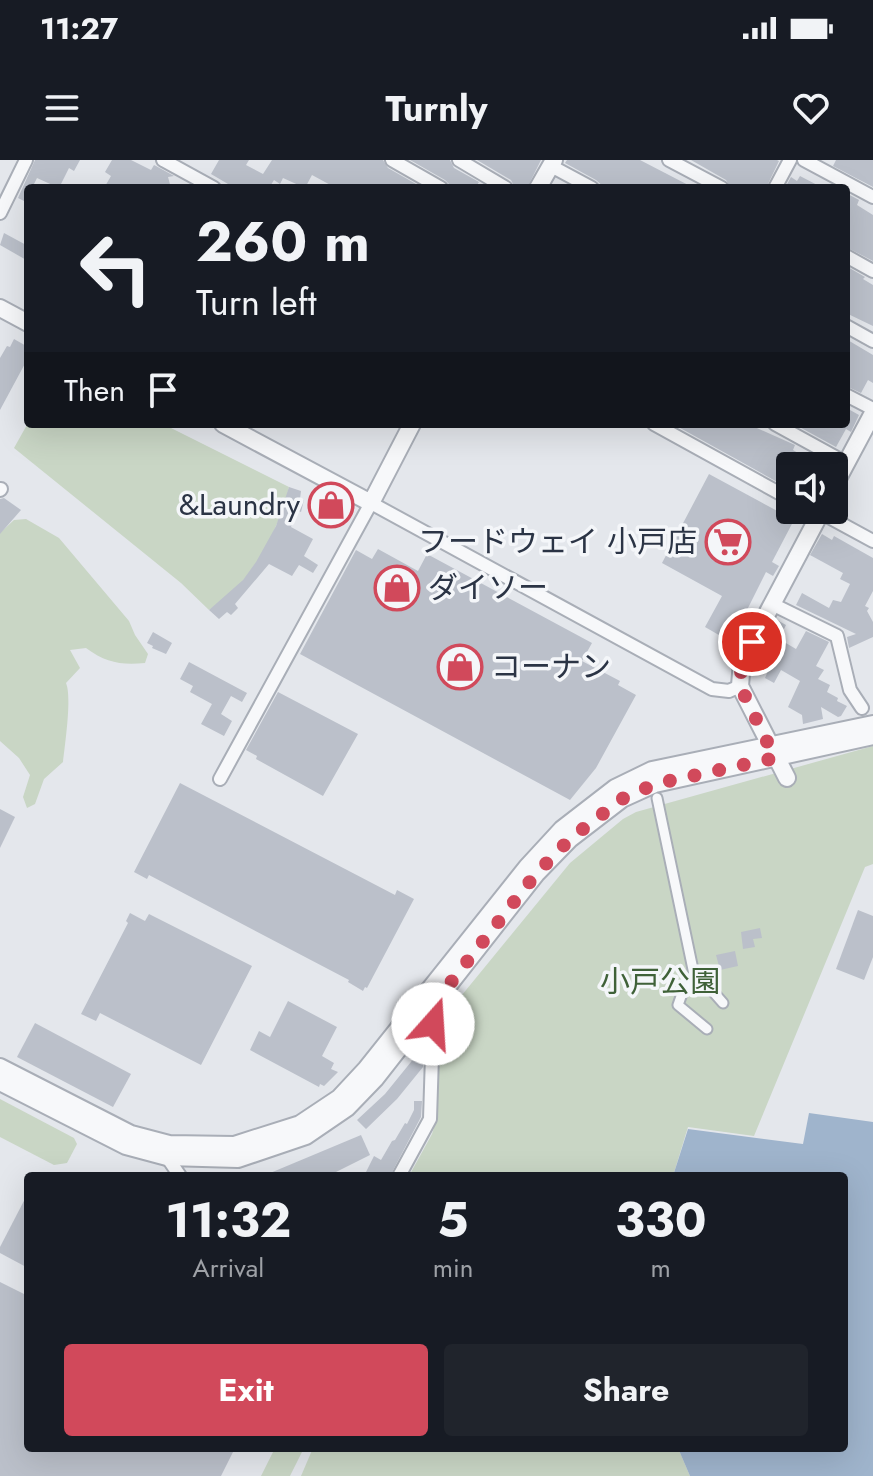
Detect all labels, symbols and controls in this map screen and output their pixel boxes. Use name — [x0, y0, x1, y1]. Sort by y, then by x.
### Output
text: 11:27 — [40, 7, 118, 50]
text: Turnly — [386, 82, 488, 134]
icon: menu — [40, 86, 84, 130]
icon: heart — [789, 86, 833, 130]
text: 260 m — [196, 201, 370, 282]
icon: left — [64, 216, 168, 320]
text: Turn left — [196, 276, 317, 328]
icon: arrive — [141, 368, 185, 412]
text: Then — [64, 369, 125, 412]
map controls — [776, 452, 848, 524]
button: sound — [776, 452, 848, 524]
shop icon: &Laundry — [307, 481, 355, 529]
place label: &Laundry — [179, 483, 301, 526]
supermarket icon: フードウェイ 小戸店 — [704, 518, 752, 566]
place label: フードウェイ 小戸店 — [418, 520, 697, 563]
shop icon: ダイソー — [373, 564, 421, 612]
place label: ダイソー — [428, 566, 548, 609]
pin — [718, 608, 786, 676]
icon: arrive — [730, 620, 774, 664]
shop icon: コーナン — [436, 643, 484, 691]
place label: コーナン — [491, 645, 611, 688]
park label: 小戸公園 — [600, 960, 720, 1003]
position arrow — [391, 982, 475, 1066]
text: 11:32 — [166, 1186, 291, 1255]
text: 5 — [438, 1186, 469, 1255]
text: 330 — [615, 1186, 706, 1255]
text: Arrival — [193, 1249, 264, 1287]
text: min — [433, 1249, 473, 1287]
text: m — [651, 1249, 671, 1287]
button: Exit — [64, 1344, 428, 1436]
button: Share — [444, 1344, 808, 1436]

